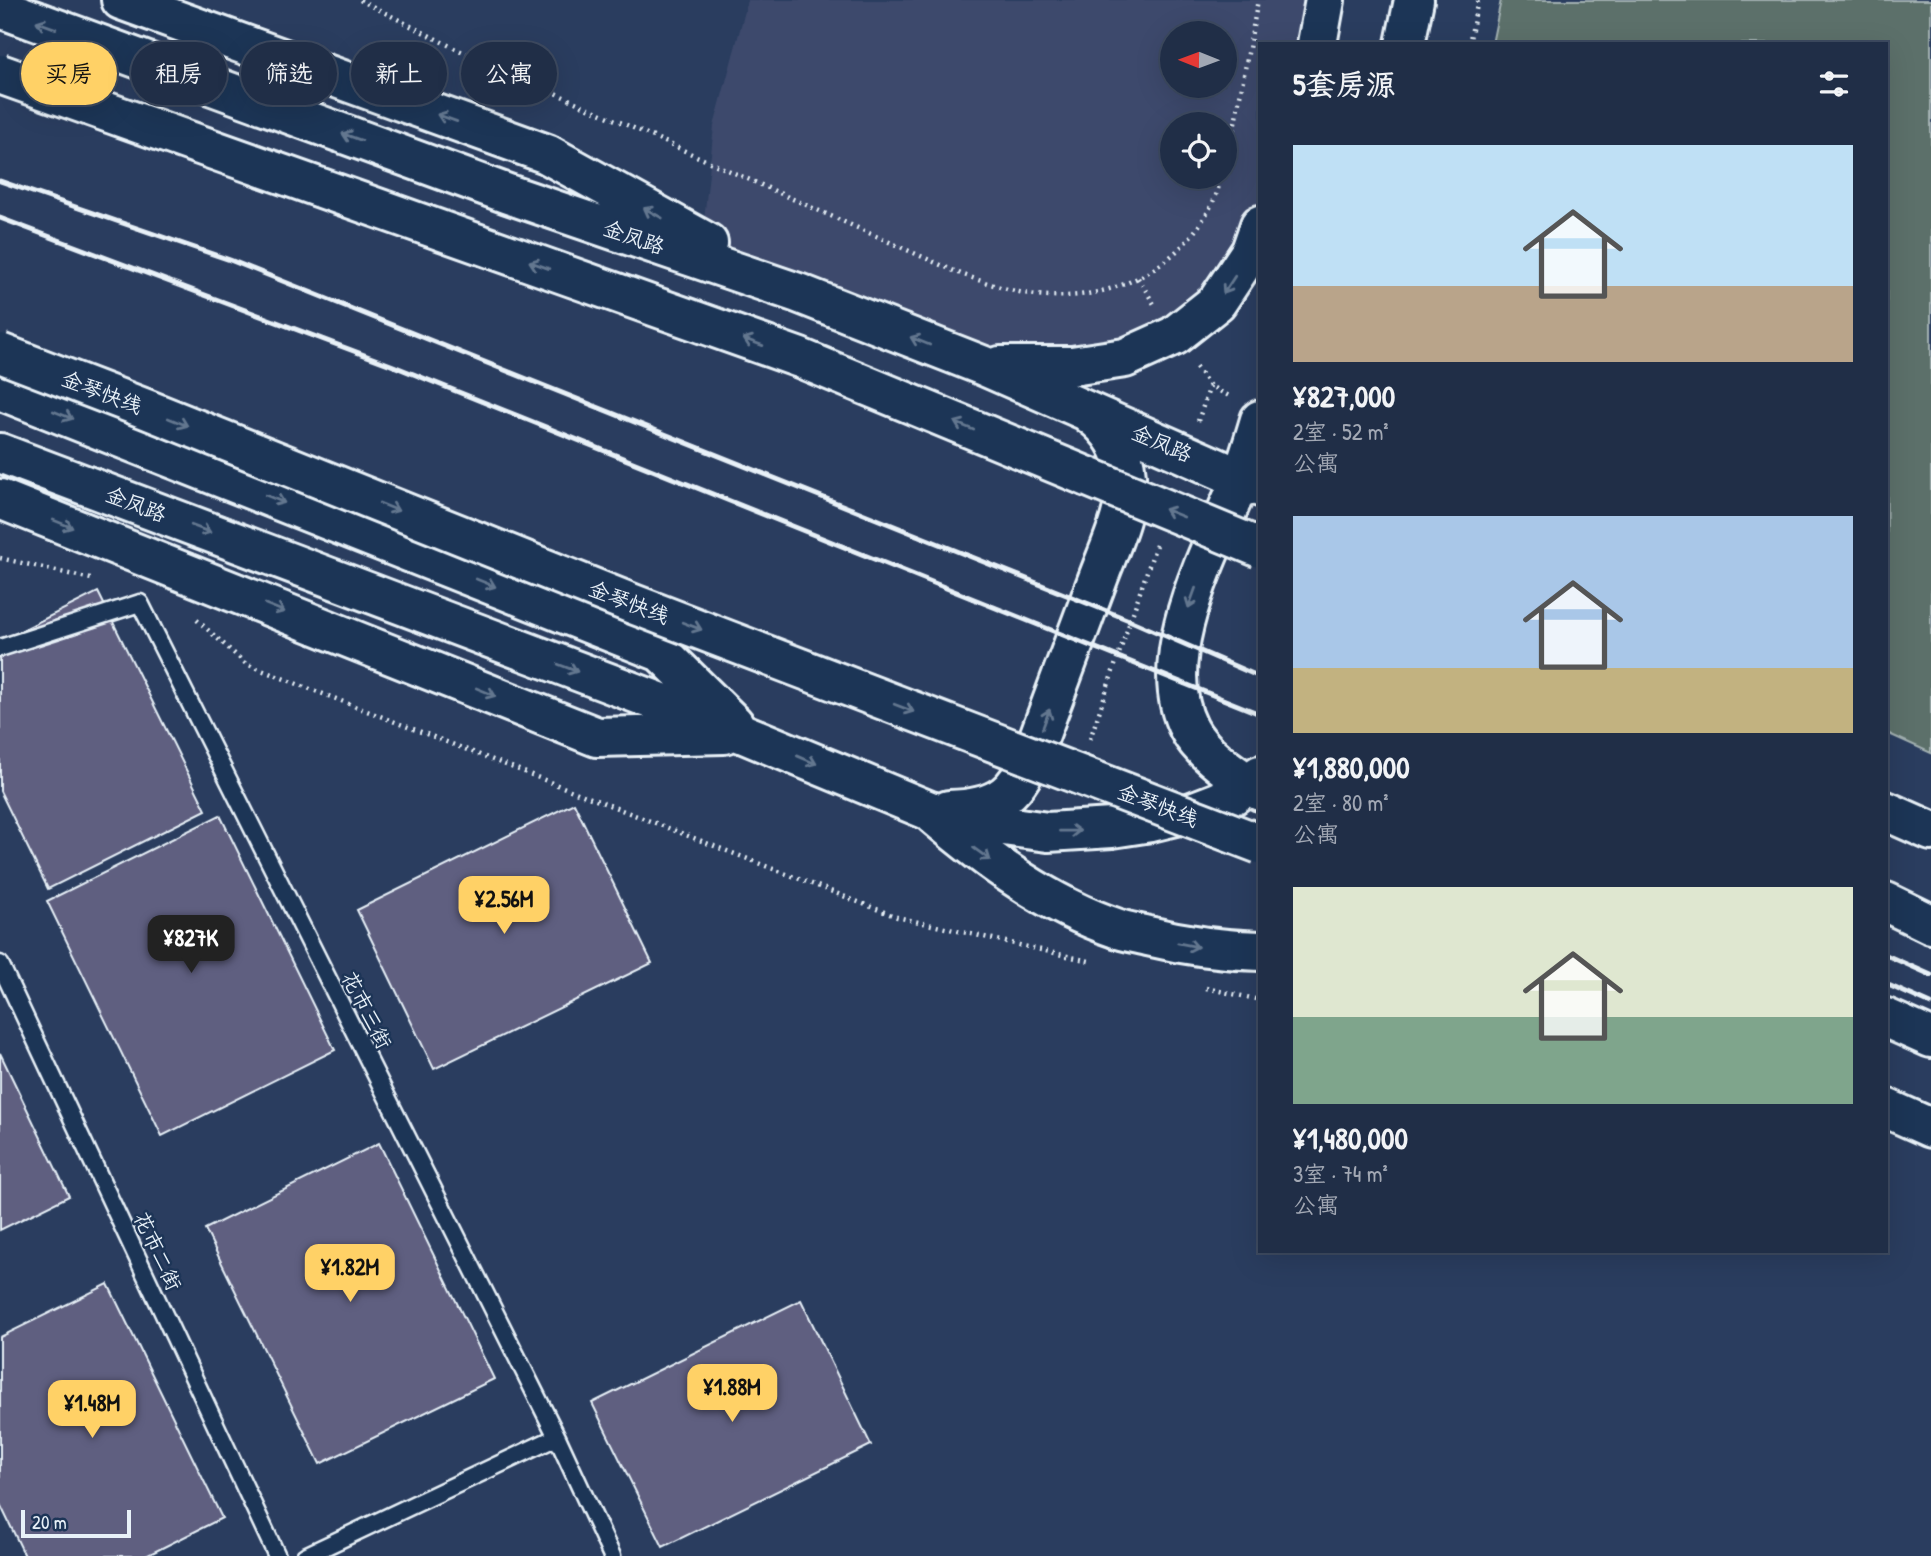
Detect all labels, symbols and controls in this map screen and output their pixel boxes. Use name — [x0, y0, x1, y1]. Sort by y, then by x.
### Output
one-way arrow — [36, 18, 58, 30]
north arrow — [1160, 21, 1237, 98]
map controls — [1160, 21, 1237, 189]
chip: 买房 — [21, 42, 117, 105]
chip: 租房 — [131, 42, 227, 105]
chip: 筛选 — [241, 42, 337, 105]
chip: 新上 — [351, 42, 447, 105]
chip: 公寓 — [461, 42, 557, 105]
text: 5套房源 — [1293, 64, 1396, 104]
icon: filters — [1815, 65, 1853, 103]
one-way arrow — [436, 111, 458, 123]
button: locate — [1160, 112, 1237, 189]
one-way arrow — [341, 129, 363, 142]
icon: home — [1510, 191, 1636, 317]
one-way arrow — [643, 205, 664, 219]
street label: 金凤路 — [599, 213, 669, 261]
one-way arrow — [528, 258, 550, 270]
one-way arrow — [1222, 275, 1236, 294]
one-way arrow — [742, 334, 764, 347]
one-way arrow — [910, 334, 932, 347]
street label: 金琴快线 — [58, 363, 146, 421]
text: ¥827,000 — [1293, 376, 1395, 416]
one-way arrow — [52, 409, 74, 422]
text: 2室 · 52 m² — [1293, 416, 1389, 447]
one-way arrow — [166, 417, 188, 430]
street label: 金凤路 — [1127, 417, 1197, 469]
one-way arrow — [954, 419, 975, 432]
text: 公寓 — [1293, 447, 1339, 478]
street label: 金凤路 — [101, 479, 171, 529]
one-way arrow — [264, 493, 285, 506]
one-way arrow — [378, 501, 400, 514]
one-way arrow — [1164, 506, 1186, 519]
one-way arrow — [52, 518, 74, 531]
one-way arrow — [190, 524, 212, 536]
icon: home — [1510, 562, 1636, 688]
street label: 金琴快线 — [585, 573, 673, 631]
one-way arrow — [475, 577, 497, 590]
one-way arrow — [1185, 586, 1197, 608]
one-way arrow — [263, 603, 285, 616]
one-way arrow — [680, 621, 702, 634]
one-way arrow — [556, 662, 578, 675]
one-way arrow — [475, 687, 496, 700]
one-way arrow — [893, 702, 915, 715]
one-way arrow — [1041, 709, 1053, 731]
text: ¥1,880,000 — [1293, 747, 1410, 787]
one-way arrow — [796, 754, 817, 767]
street label: 金琴快线 — [1114, 776, 1202, 834]
text: 2室 · 80 m² — [1293, 787, 1388, 818]
text: 公寓 — [1293, 818, 1339, 849]
one-way arrow — [1058, 824, 1081, 838]
one-way arrow — [972, 847, 991, 862]
pin: ¥2.56M — [447, 876, 561, 936]
text: ¥2.56M — [475, 883, 533, 914]
pin: ¥827K — [142, 916, 240, 975]
text: ¥827K — [164, 922, 218, 953]
icon: home — [1510, 933, 1636, 1059]
one-way arrow — [1176, 938, 1199, 952]
street label: 花市三街 — [335, 966, 399, 1054]
text: ¥1,480,000 — [1293, 1118, 1408, 1158]
text: 3室 · 74 m² — [1293, 1158, 1388, 1189]
text: 公寓 — [1293, 1189, 1339, 1220]
street label: 花市二街 — [127, 1207, 189, 1295]
pin: ¥1.82M — [293, 1244, 407, 1304]
text: ¥1.82M — [321, 1251, 379, 1282]
pin: ¥1.88M — [675, 1364, 789, 1424]
text: ¥1.88M — [703, 1371, 761, 1402]
pin: ¥1.48M — [35, 1380, 149, 1440]
text: ¥1.48M — [64, 1387, 120, 1418]
scale bar — [21, 1507, 131, 1539]
text: 20 m — [32, 1509, 67, 1535]

